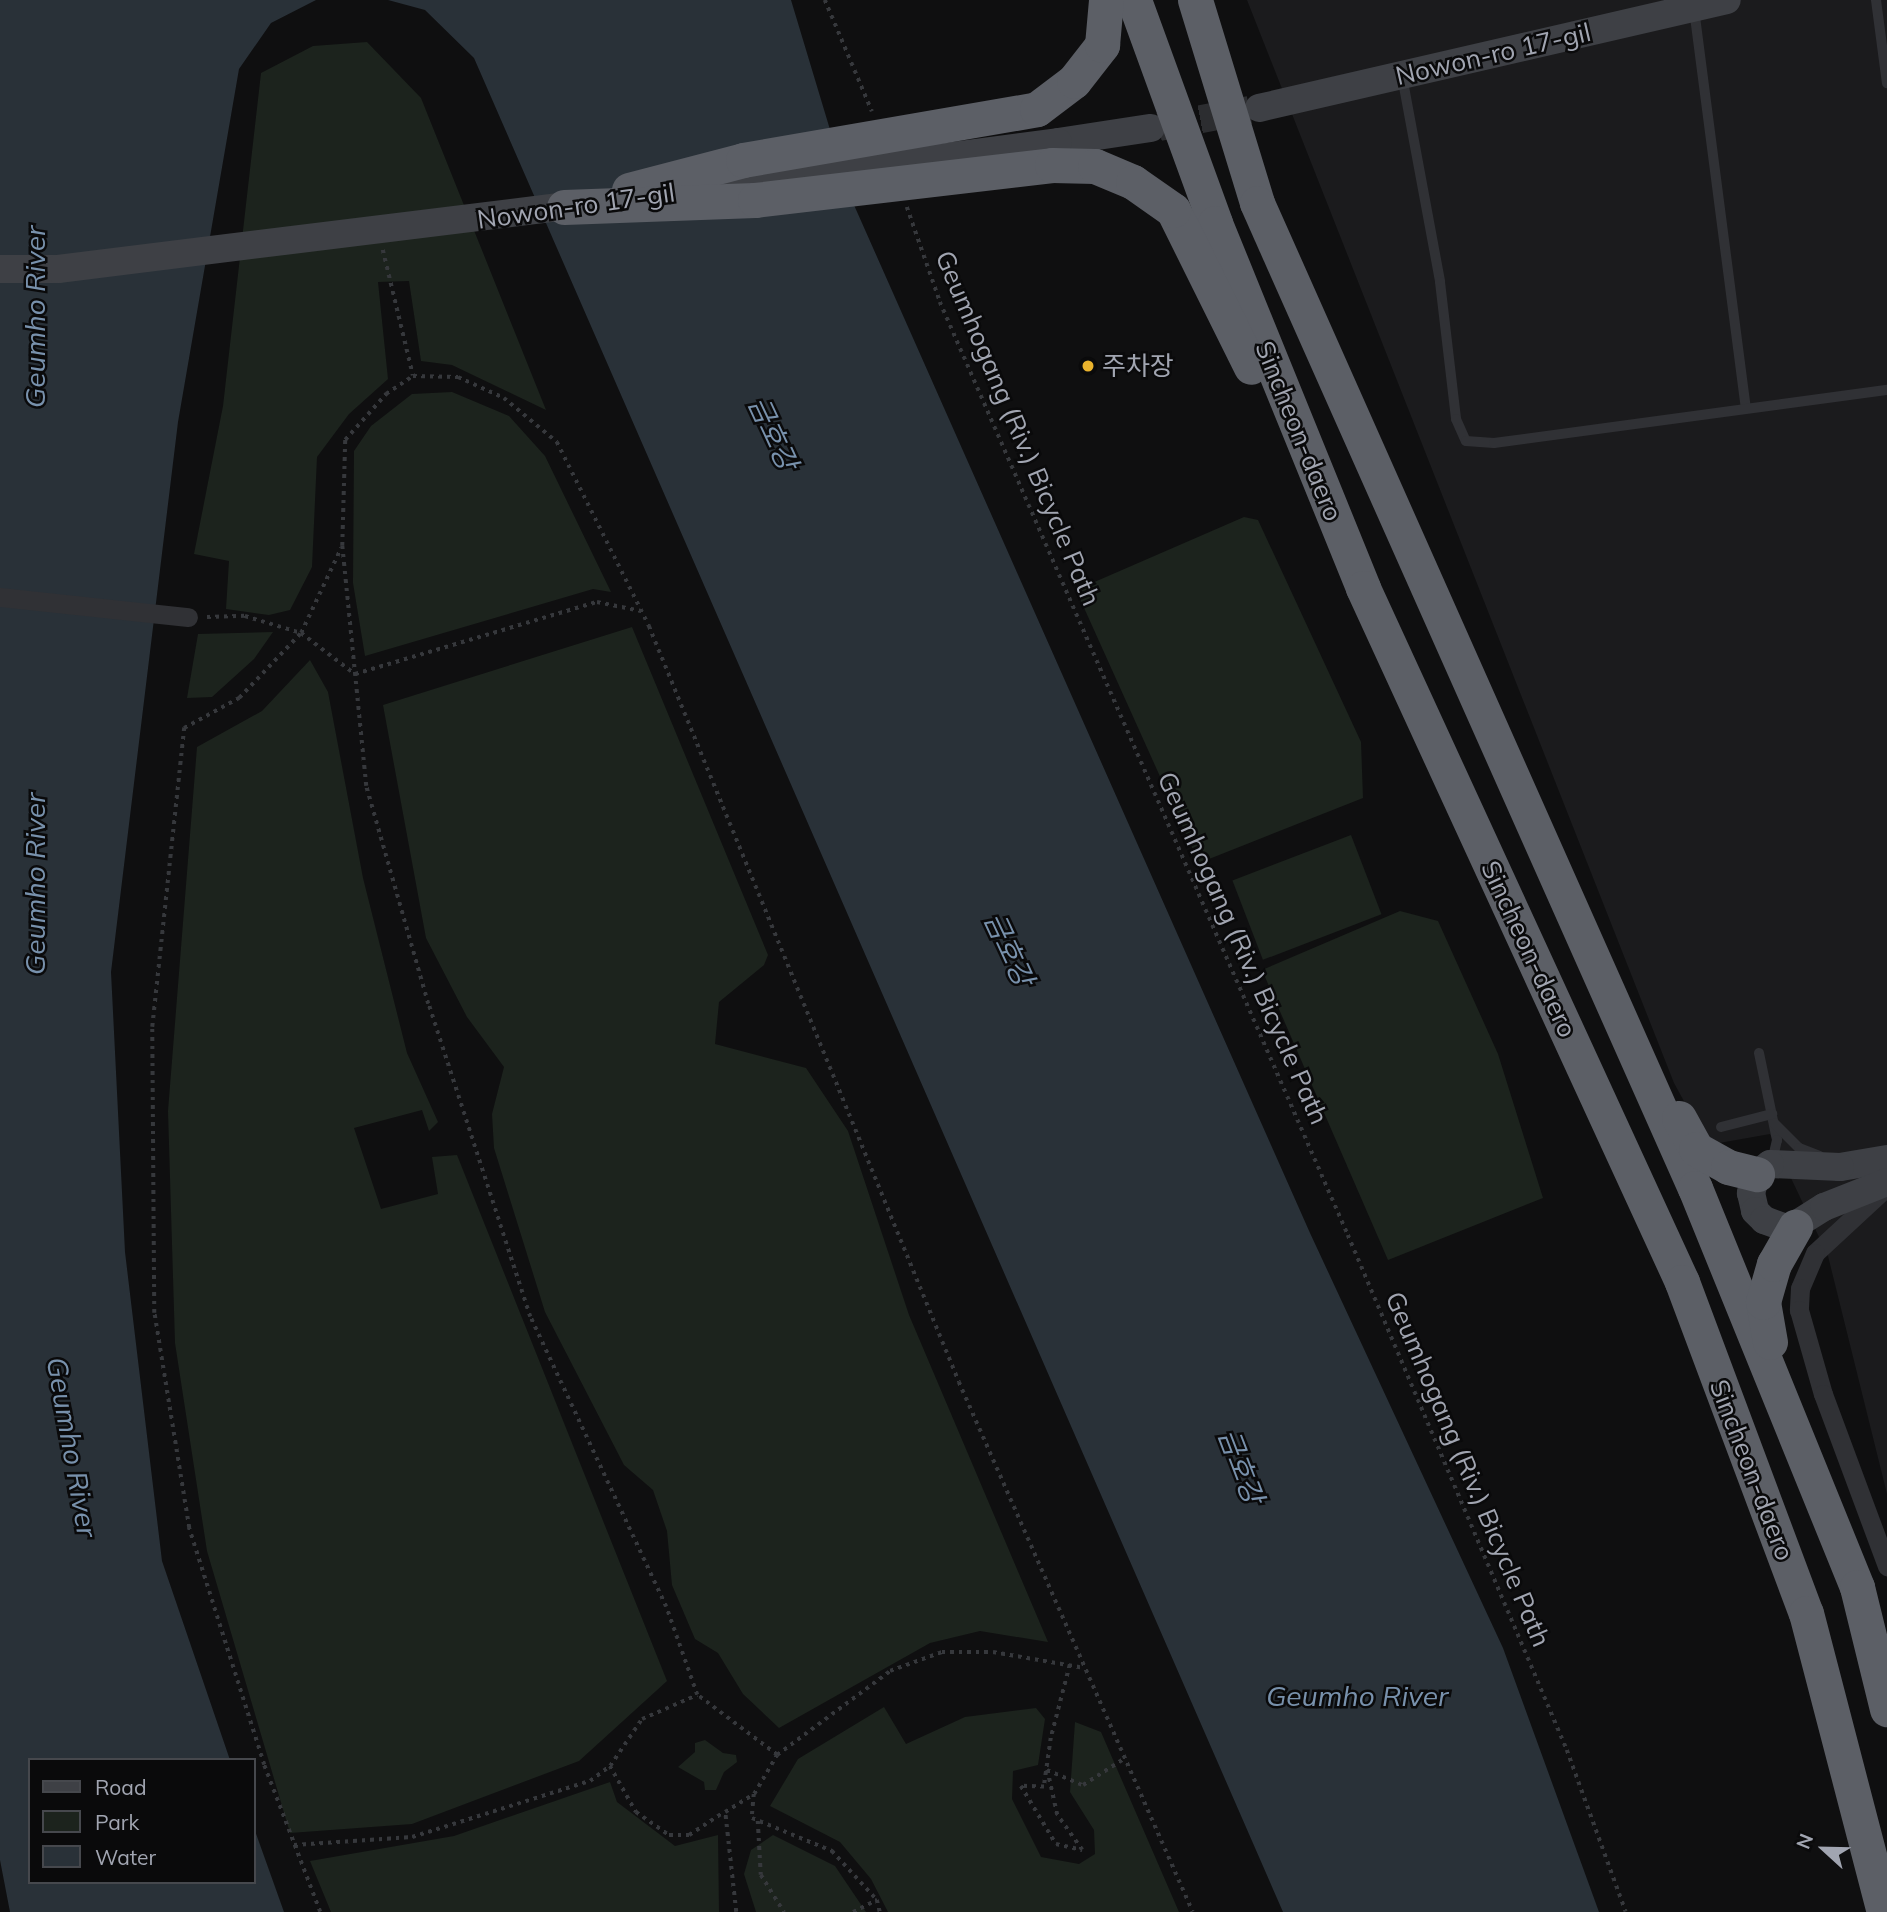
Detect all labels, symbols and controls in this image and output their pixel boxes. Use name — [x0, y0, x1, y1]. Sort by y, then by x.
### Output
street label: Nowon-ro 17-gil — [1392, 16, 1594, 92]
street label: Nowon-ro 17-gil — [475, 177, 677, 235]
water label: Geumho River — [18, 226, 52, 408]
street label: Geumhogang (Riv.) Bicycle Path — [929, 246, 1107, 610]
street label: Sincheon-daero — [1249, 337, 1349, 525]
place label: 주차장 — [1102, 350, 1174, 382]
marker: 주차장 — [1080, 358, 1096, 374]
water label: 금호강 — [741, 391, 805, 475]
street label: Geumhogang (Riv.) Bicycle Path — [1151, 767, 1335, 1129]
water label: Geumho River — [18, 793, 52, 975]
street label: Sincheon-daero — [1475, 856, 1583, 1042]
water label: 금호강 — [977, 907, 1041, 991]
street label: Geumhogang (Riv.) Bicycle Path — [1379, 1287, 1557, 1651]
water label: Geumho River — [40, 1354, 104, 1540]
street label: Sincheon-daero — [1703, 1375, 1801, 1565]
water label: 금호강 — [1211, 1424, 1271, 1508]
water label: Geumho River — [1266, 1679, 1448, 1713]
legend — [28, 1758, 256, 1884]
text: Road — [95, 1774, 146, 1800]
text: Park — [95, 1809, 139, 1835]
north arrow — [1789, 1814, 1859, 1884]
text: N — [1791, 1830, 1818, 1852]
text: Water — [95, 1844, 156, 1870]

